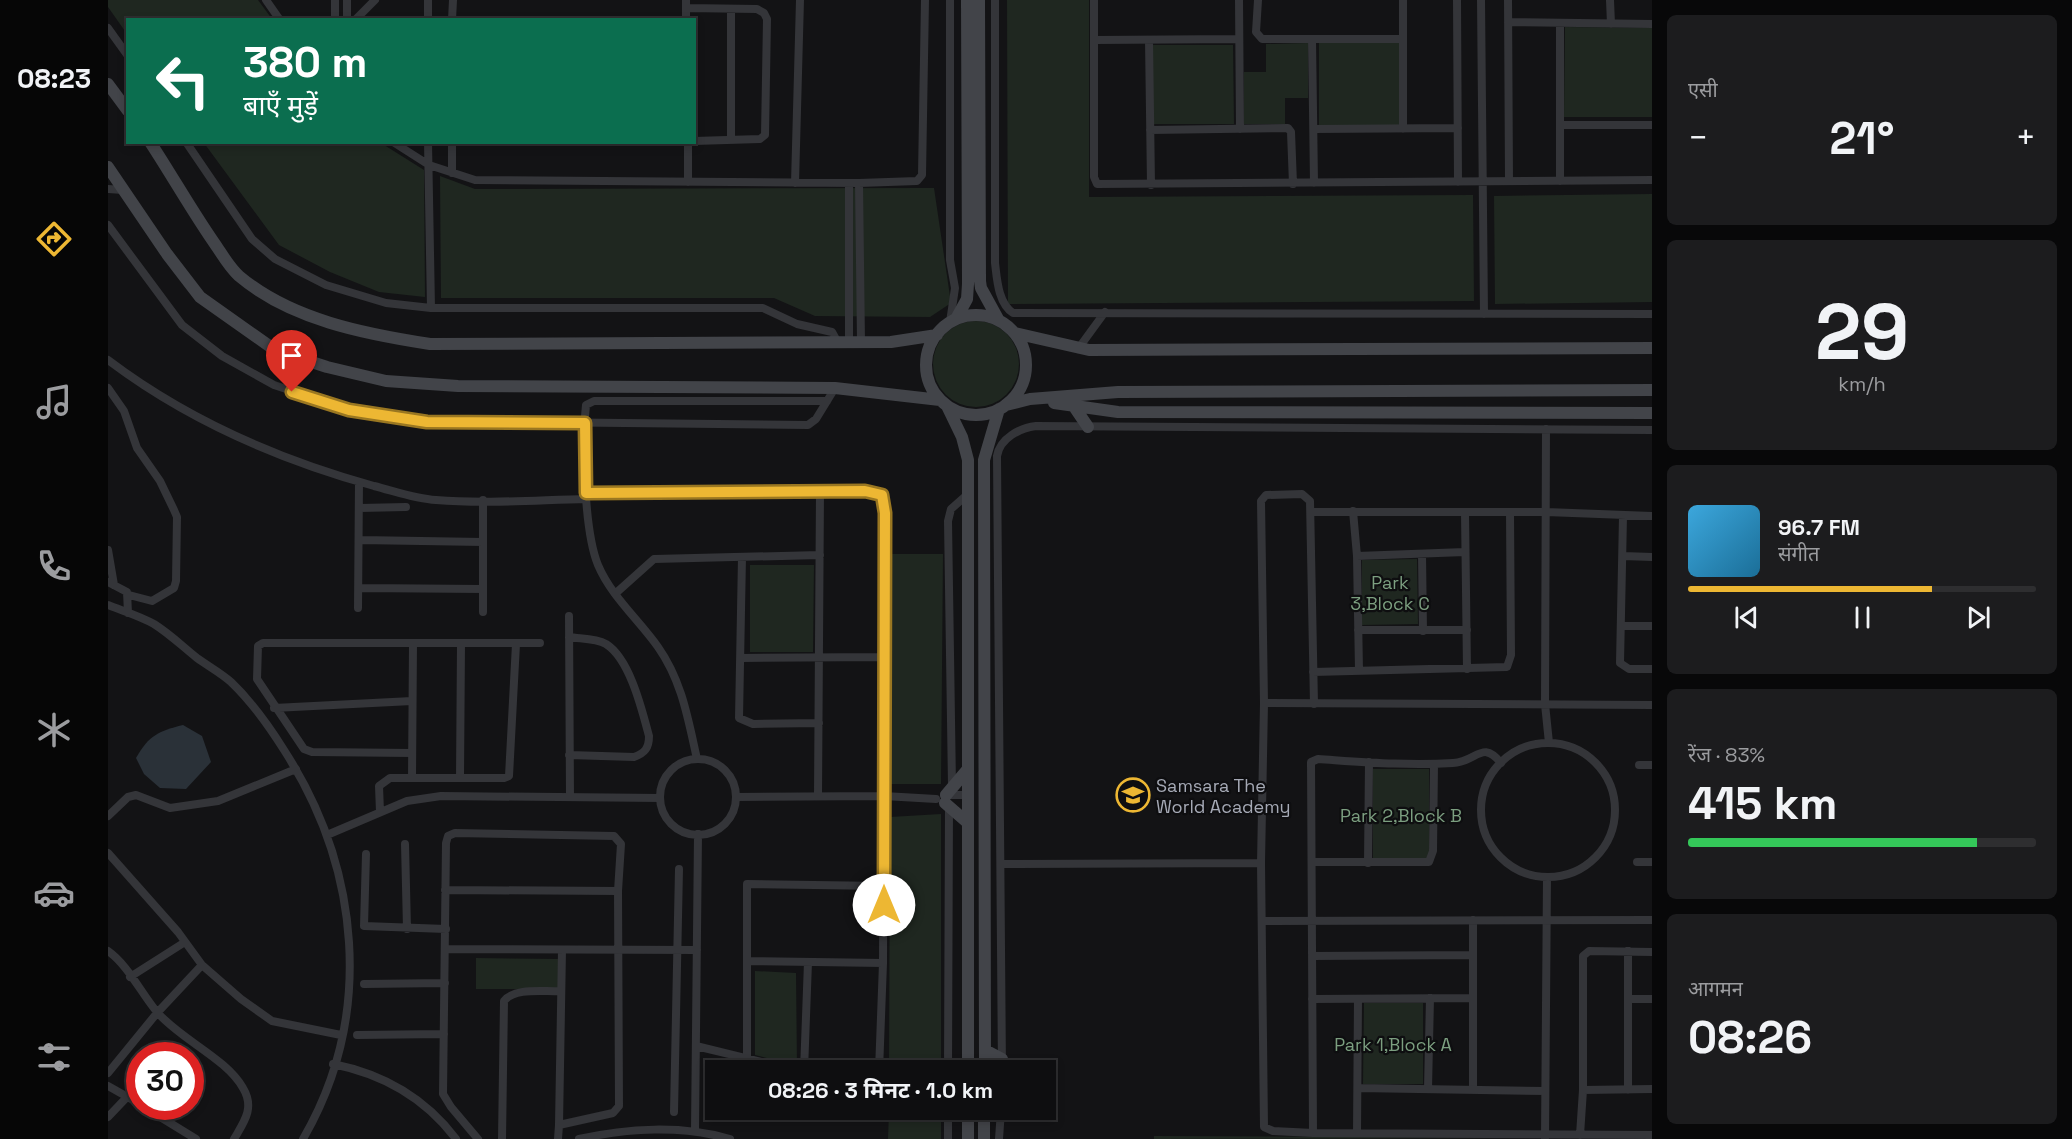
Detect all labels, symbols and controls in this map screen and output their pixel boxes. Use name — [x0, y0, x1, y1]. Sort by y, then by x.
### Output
text: 380 m — [243, 36, 368, 89]
icon: left — [144, 42, 222, 120]
text: 08:23 — [17, 61, 91, 96]
text: एसी — [1688, 77, 1718, 103]
text: बाएँ मुड़ें — [243, 88, 318, 123]
text: 21° — [1830, 110, 1894, 167]
text: − — [1688, 117, 1708, 159]
text: + — [2016, 117, 2036, 159]
icon: directions — [33, 218, 75, 260]
text: 29 — [1815, 282, 1909, 382]
pin — [266, 330, 317, 392]
icon: arrive — [275, 339, 308, 372]
text: km/h — [1838, 371, 1886, 397]
icon: music — [33, 381, 75, 423]
text: 96.7 FM — [1778, 513, 1860, 541]
text: संगीत — [1778, 541, 1819, 567]
icon: phone — [33, 545, 75, 587]
park label: Park 3,Block C — [1350, 571, 1430, 615]
icon: previous — [1730, 601, 1763, 634]
icon: pause — [1846, 601, 1879, 634]
icon: next — [1962, 601, 1995, 634]
icon: climate — [33, 709, 75, 751]
text: रेंज · 83% — [1688, 742, 1765, 768]
place label: Samsara The World Academy — [1156, 774, 1291, 818]
text: 415 km — [1688, 775, 1838, 832]
school or university icon: Samsara The World Academy — [1115, 777, 1151, 813]
park label: Park 2,Block B — [1340, 804, 1462, 827]
icon: car — [33, 872, 75, 914]
position arrow — [852, 873, 916, 937]
text: आगमन — [1688, 976, 1743, 1002]
text: 08:26 — [1688, 1009, 1812, 1066]
park label: Park 1,Block A — [1334, 1033, 1452, 1056]
icon: filters — [33, 1036, 75, 1078]
speed limit sign: 30 — [126, 1042, 204, 1120]
text: 08:26 · 3 मिनट · 1.0 km — [768, 1076, 993, 1104]

